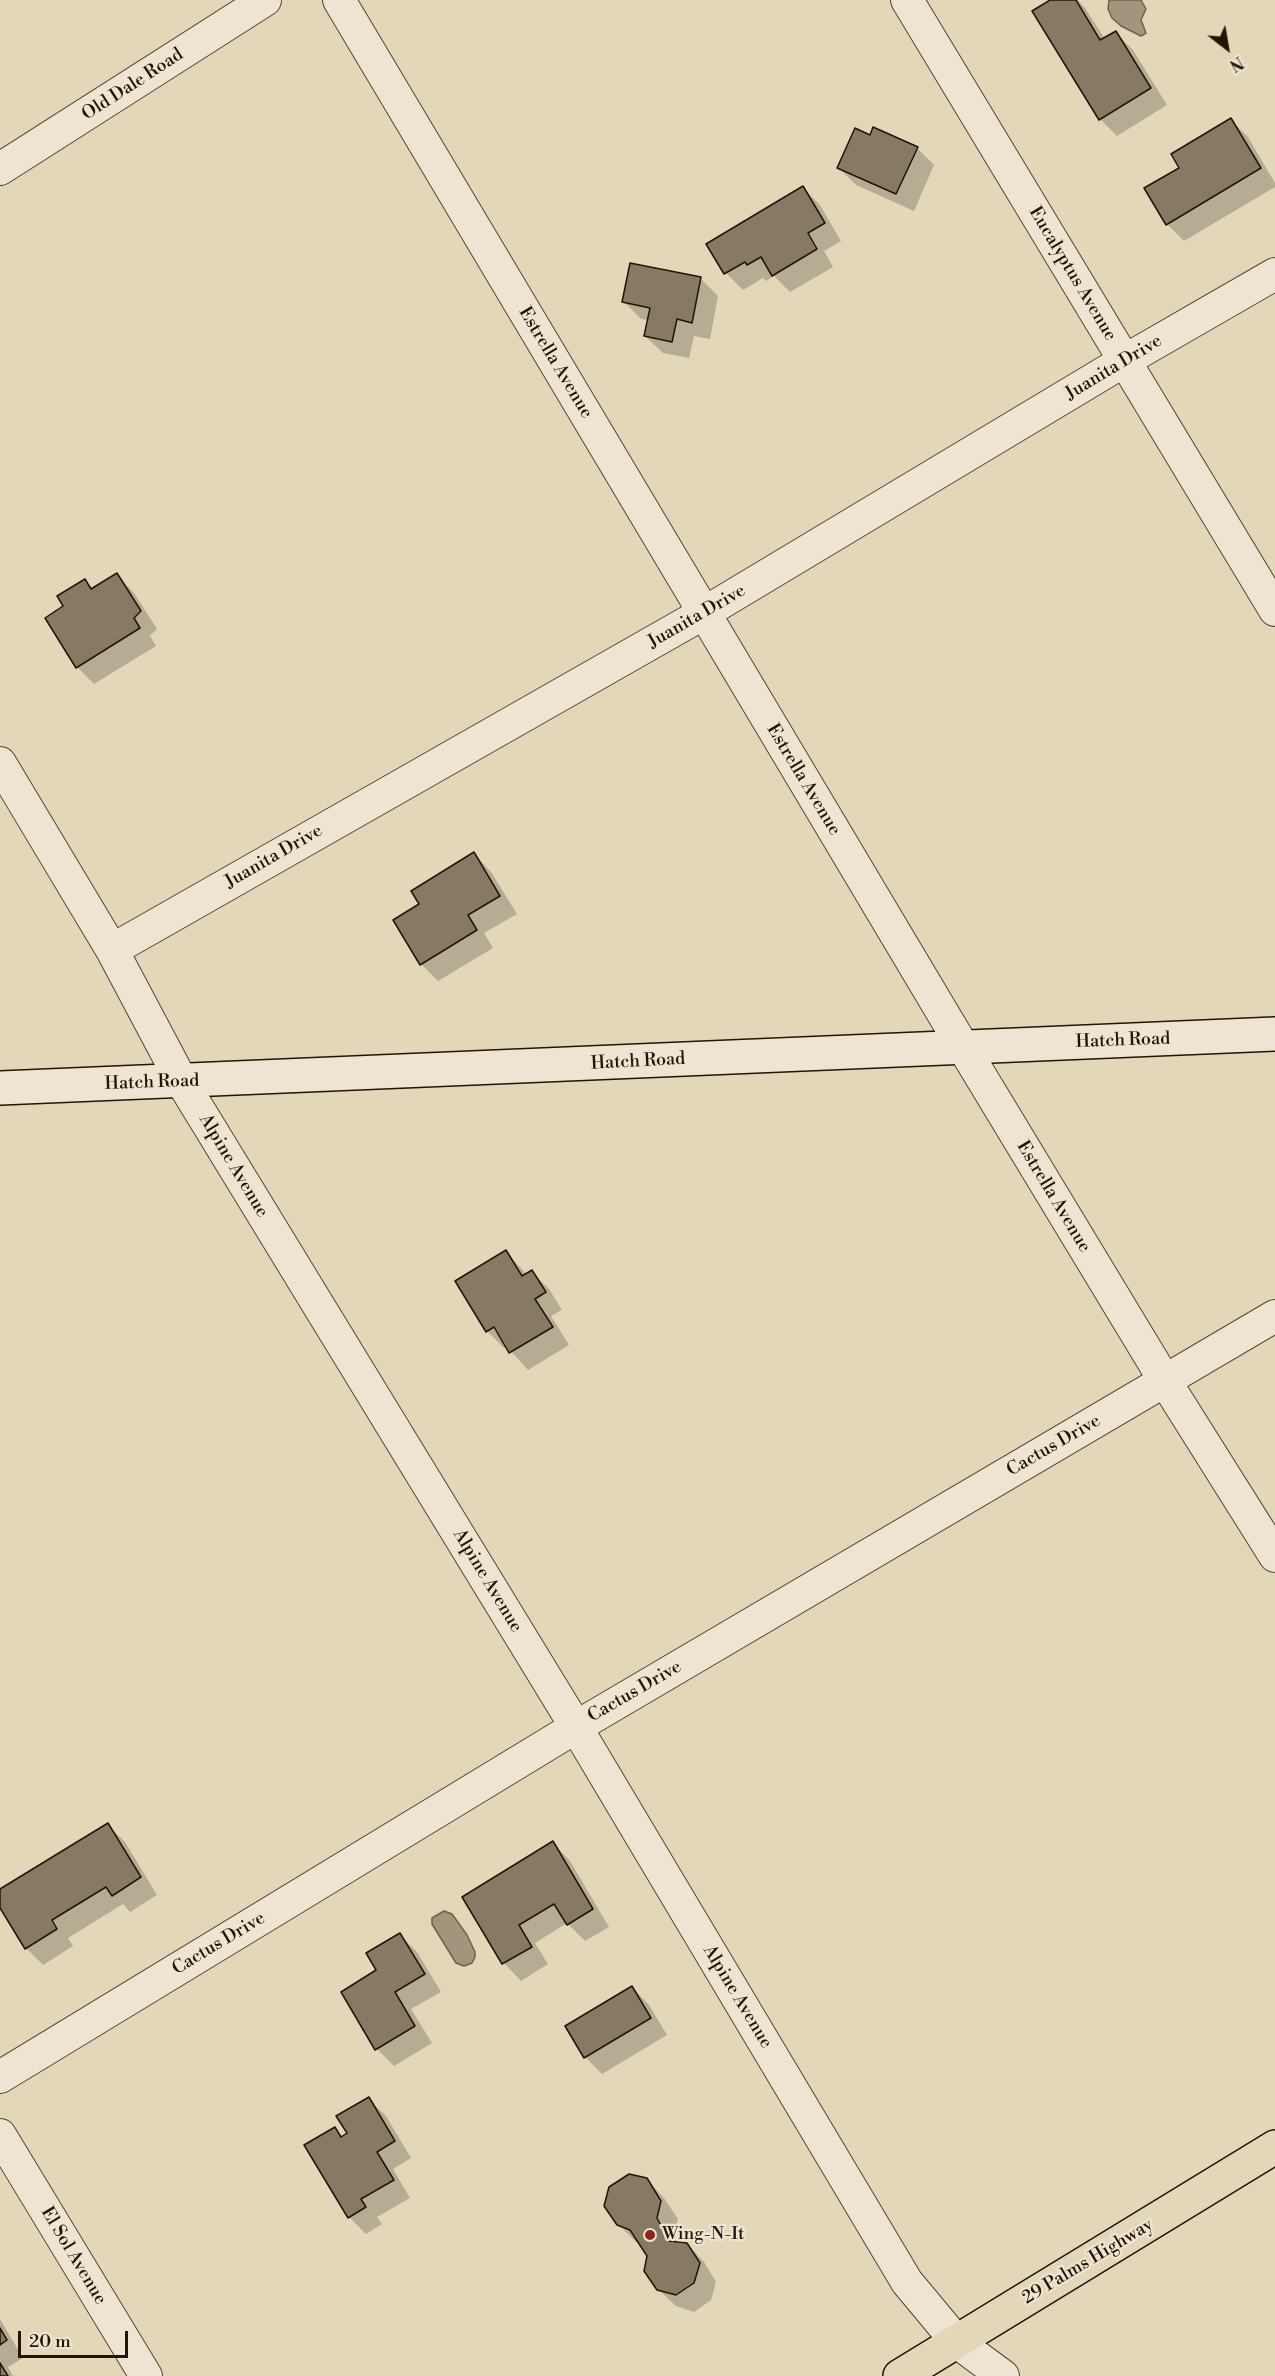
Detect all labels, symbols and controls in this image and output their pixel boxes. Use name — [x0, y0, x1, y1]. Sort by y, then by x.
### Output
north arrow — [1197, 18, 1257, 78]
street label: Old Dale Road — [78, 44, 188, 126]
text: N — [1226, 52, 1247, 75]
street label: Eucalyptus Avenue — [1023, 203, 1121, 345]
street label: Estrella Avenue — [513, 303, 597, 423]
street label: Juanita Drive — [1062, 331, 1166, 405]
street label: Juanita Drive — [644, 580, 750, 654]
street label: Estrella Avenue — [761, 720, 845, 840]
street label: Juanita Drive — [221, 820, 327, 894]
street label: Hatch Road — [1075, 1029, 1171, 1053]
street label: Hatch Road — [590, 1049, 686, 1075]
street label: Hatch Road — [104, 1071, 200, 1095]
street label: Alpine Avenue — [194, 1110, 272, 1222]
street label: Estrella Avenue — [1011, 1137, 1095, 1257]
street label: Cactus Drive — [1003, 1410, 1105, 1482]
street label: Alpine Avenue — [448, 1525, 526, 1637]
street label: Cactus Drive — [584, 1656, 686, 1728]
street label: Cactus Drive — [169, 1908, 269, 1980]
street label: Alpine Avenue — [698, 1941, 776, 2053]
street label: El Sol Avenue — [35, 2203, 111, 2309]
street label: 29 Palms Highway — [1019, 2214, 1157, 2310]
place label: Wing-N-It — [662, 2224, 744, 2246]
marker: Wing-N-It — [643, 2228, 657, 2242]
scale bar — [21, 2319, 130, 2357]
text: 20 m — [29, 2330, 71, 2353]

